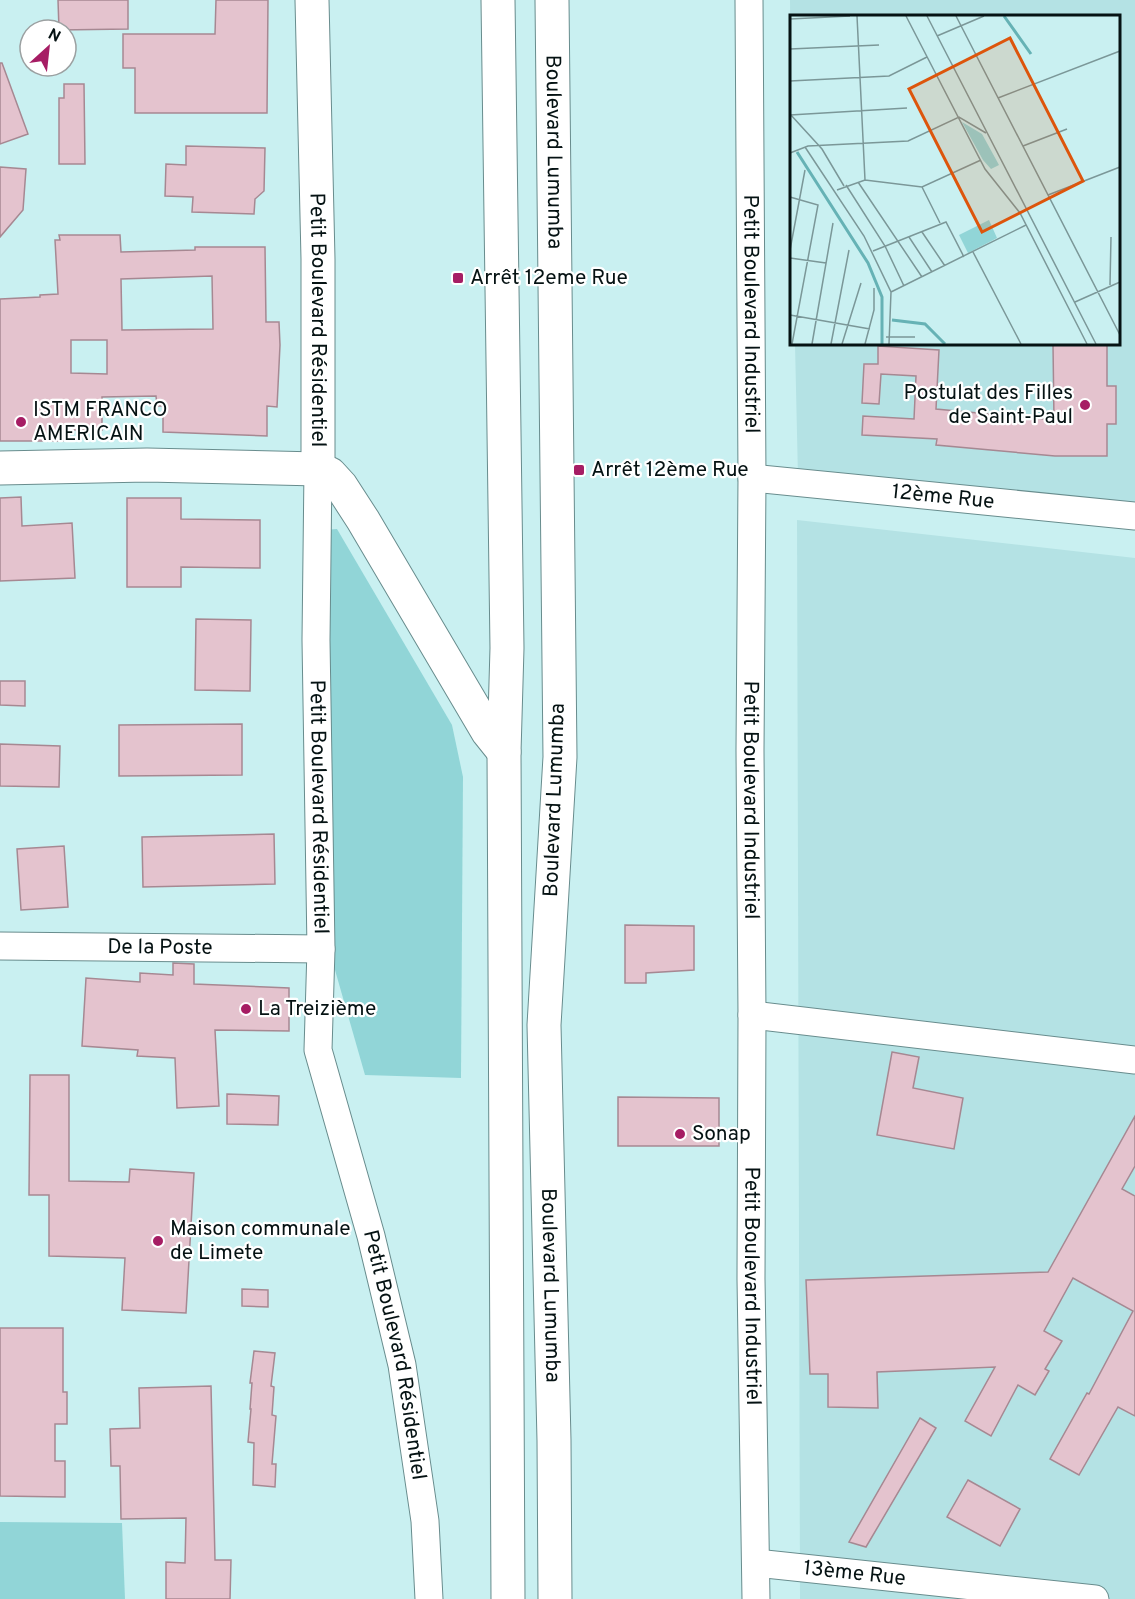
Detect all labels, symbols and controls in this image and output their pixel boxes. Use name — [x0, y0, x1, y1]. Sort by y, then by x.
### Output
inset map — [790, 15, 1120, 345]
north arrow — [18, 18, 78, 78]
text: N — [44, 25, 64, 48]
street label: Boulevard Lumumba — [539, 55, 568, 249]
street label: Petit Boulevard Résidentiel — [303, 192, 332, 447]
street label: Petit Boulevard Industriel — [737, 194, 765, 434]
place label: Arrêt 12eme Rue — [470, 265, 628, 292]
marker: Arrêt 12eme Rue — [451, 271, 465, 285]
place label: Postulat des Filles de Saint-Paul — [903, 380, 1073, 431]
place label: ISTM FRANCO AMERICAIN — [33, 397, 168, 448]
marker: Postulat des Filles de Saint-Paul — [1078, 398, 1092, 412]
marker: ISTM FRANCO AMERICAIN — [14, 415, 28, 429]
place label: Arrêt 12ème Rue — [591, 457, 749, 484]
marker: Arrêt 12ème Rue — [572, 463, 586, 477]
street label: 12ème Rue — [890, 478, 996, 515]
street label: Petit Boulevard Résidentiel — [303, 679, 334, 935]
street label: Petit Boulevard Industriel — [736, 680, 765, 920]
street label: Boulevard Lumumba — [538, 702, 572, 898]
street label: De la Poste — [107, 934, 213, 961]
place label: La Treizième — [258, 996, 376, 1023]
marker: La Treizième — [239, 1002, 253, 1016]
place label: Sonap — [692, 1121, 751, 1148]
marker: Sonap — [673, 1127, 687, 1141]
street label: Petit Boulevard Industriel — [737, 1166, 766, 1406]
street label: Boulevard Lumumba — [534, 1188, 566, 1383]
place label: Maison communale de Limete — [170, 1216, 351, 1267]
street label: Petit Boulevard Résidentiel — [357, 1227, 432, 1482]
marker: Maison communale de Limete — [151, 1234, 165, 1248]
street label: 13ème Rue — [802, 1555, 907, 1592]

